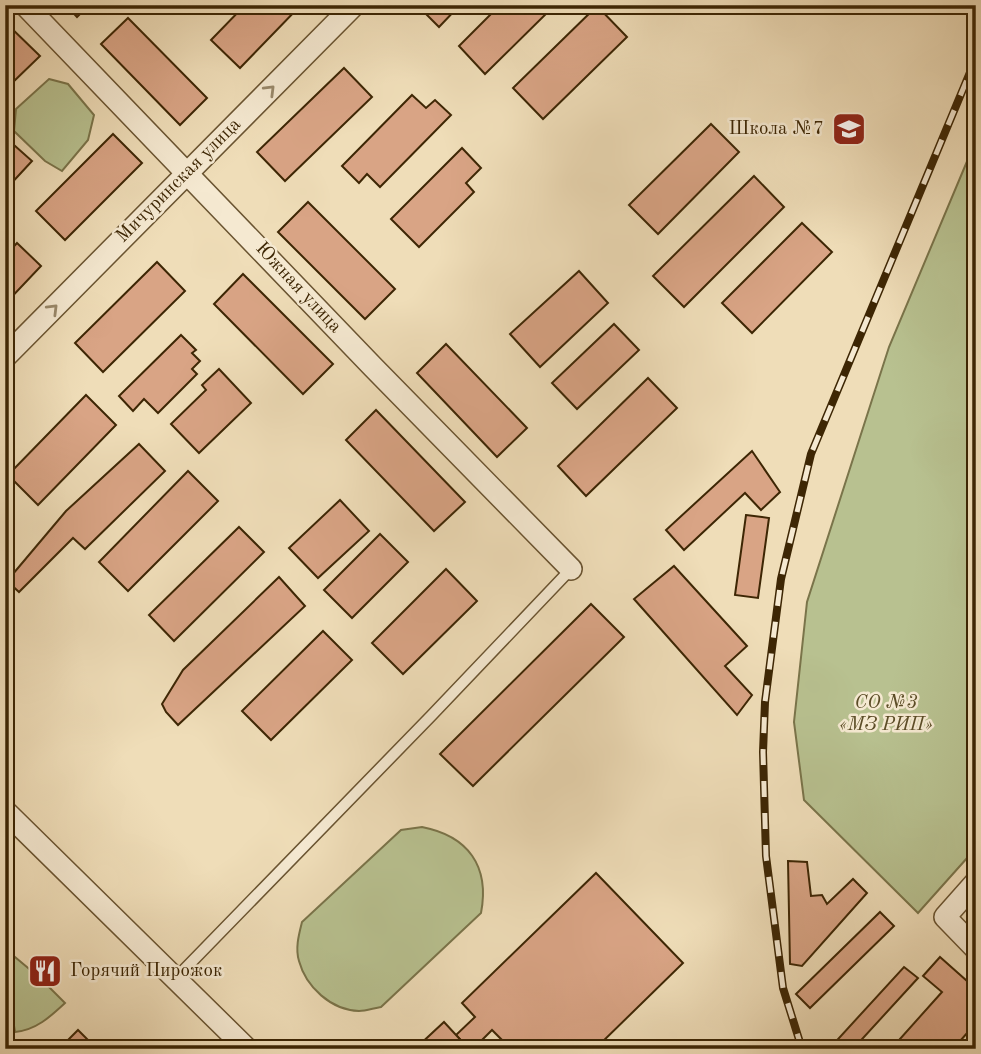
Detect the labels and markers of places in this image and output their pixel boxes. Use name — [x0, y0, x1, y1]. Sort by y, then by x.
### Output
school or university icon: Школа №7 — [830, 110, 868, 148]
place label: Школа №7 — [729, 120, 824, 139]
restaurant icon: Горячий Пирожок — [26, 952, 64, 990]
place label: Горячий Пирожок — [70, 962, 223, 981]

